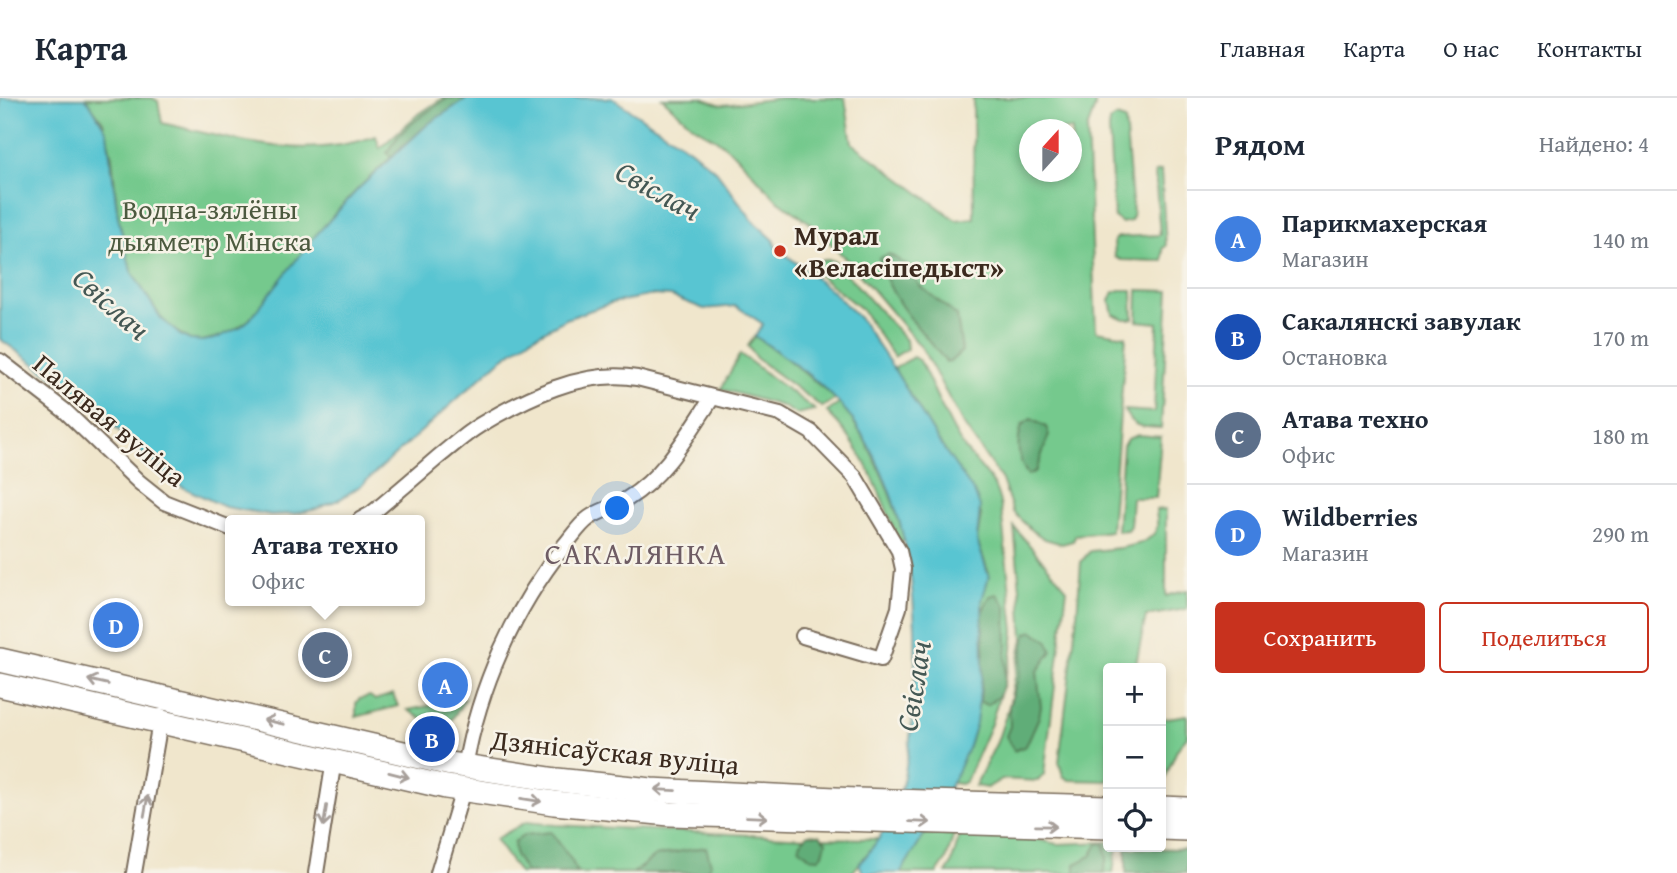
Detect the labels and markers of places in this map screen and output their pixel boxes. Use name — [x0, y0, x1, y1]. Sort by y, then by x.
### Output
place label: Мурал «Веласіпедыст» — [794, 214, 1004, 287]
marker: Мурал «Веласіпедыст» — [772, 243, 788, 259]
pin: D — [93, 599, 139, 651]
pin: C — [302, 629, 348, 681]
pin: A — [422, 659, 468, 711]
pin: B — [409, 713, 455, 765]

